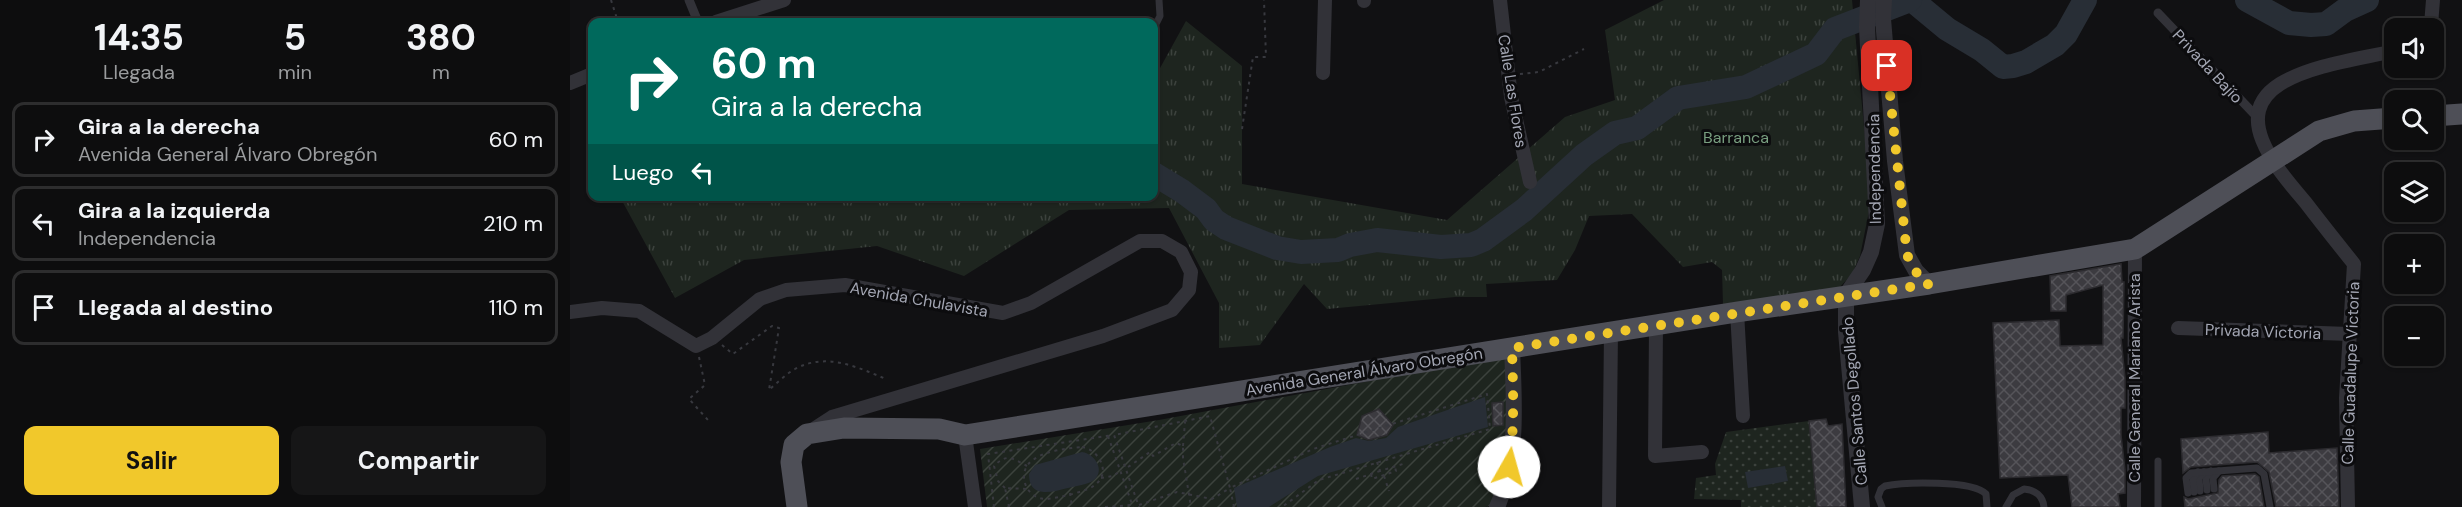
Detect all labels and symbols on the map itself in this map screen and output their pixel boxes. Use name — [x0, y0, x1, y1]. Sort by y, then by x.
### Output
street label: Privada Bajío — [2168, 25, 2247, 108]
street label: Calle Las Flores — [1493, 33, 1532, 149]
pin — [1861, 40, 1912, 91]
street label: Independencia — [1863, 114, 1886, 224]
park label: Barranca — [1703, 127, 1769, 148]
street label: Calle General Mariano Arista — [2124, 273, 2145, 483]
street label: Avenida Chulavista — [848, 277, 990, 322]
street label: Calle Guadalupe Victoria — [2337, 281, 2364, 465]
street label: Calle Santos Degollado — [1837, 316, 1872, 486]
street label: Privada Victoria — [2205, 319, 2321, 344]
street label: Avenida General Álvaro Obregón — [1244, 342, 1484, 401]
position arrow — [1477, 435, 1541, 499]

